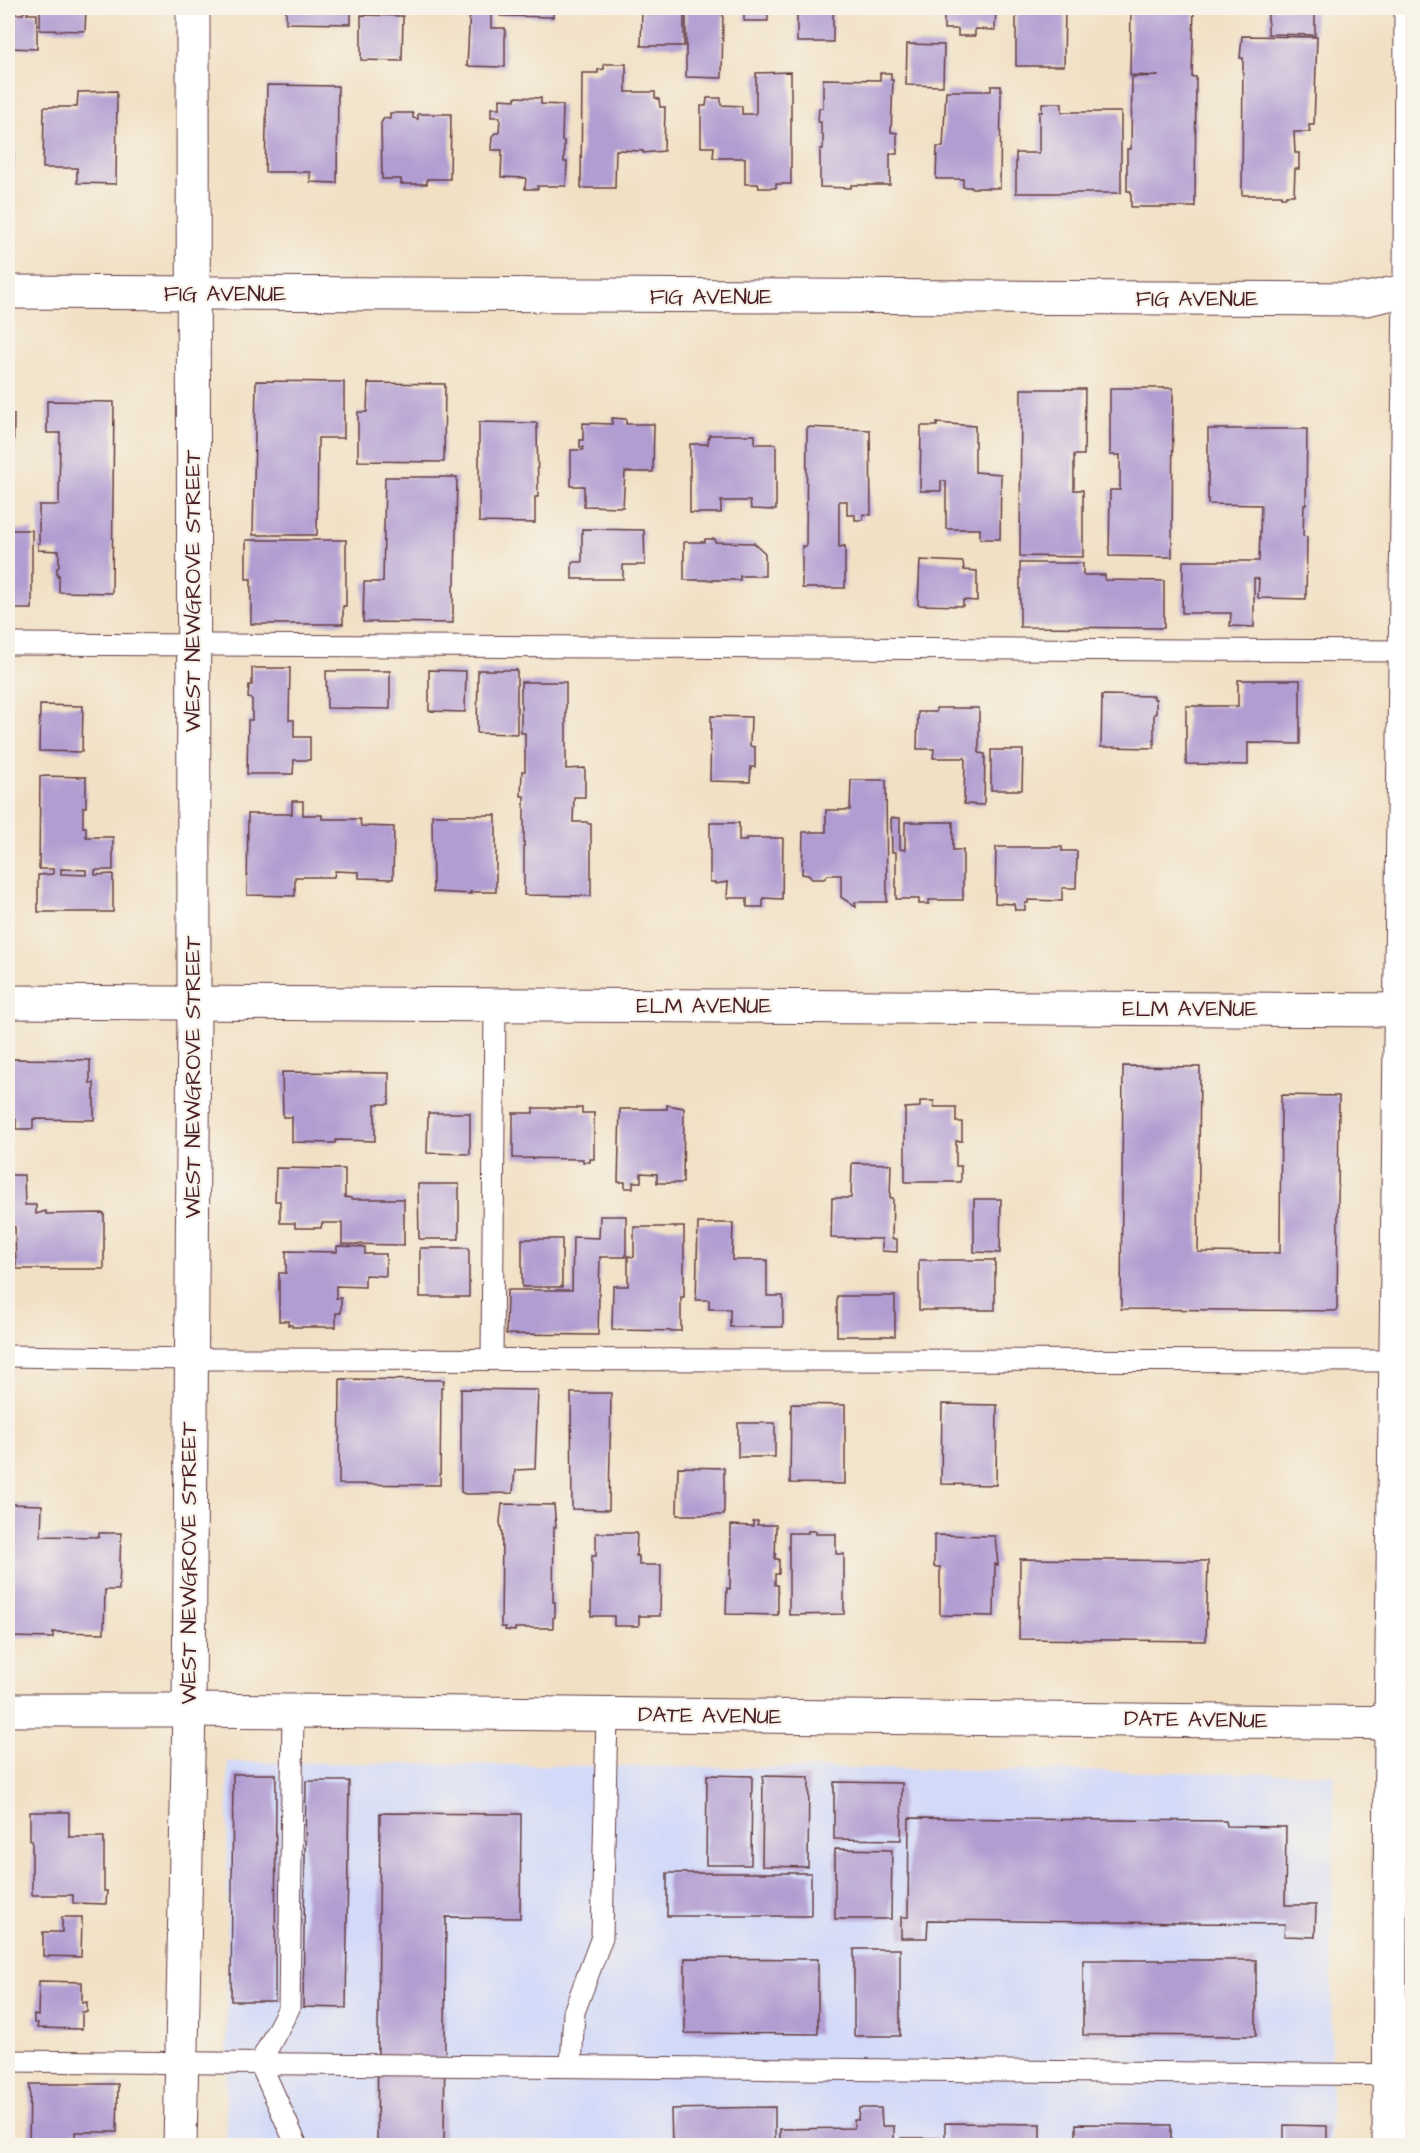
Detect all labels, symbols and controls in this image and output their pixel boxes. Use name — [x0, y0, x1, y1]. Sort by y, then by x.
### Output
street label: FIG AVENUE — [164, 279, 286, 310]
street label: FIG AVENUE — [650, 282, 772, 313]
street label: FIG AVENUE — [1136, 284, 1258, 315]
street label: WEST NEWGROVE STREET — [178, 450, 209, 732]
street label: WEST NEWGROVE STREET — [178, 936, 209, 1218]
street label: ELM AVENUE — [636, 991, 772, 1022]
street label: ELM AVENUE — [1122, 994, 1258, 1025]
street label: WEST NEWGROVE STREET — [174, 1422, 205, 1704]
street label: DATE AVENUE — [638, 1699, 782, 1733]
street label: DATE AVENUE — [1124, 1703, 1268, 1737]

